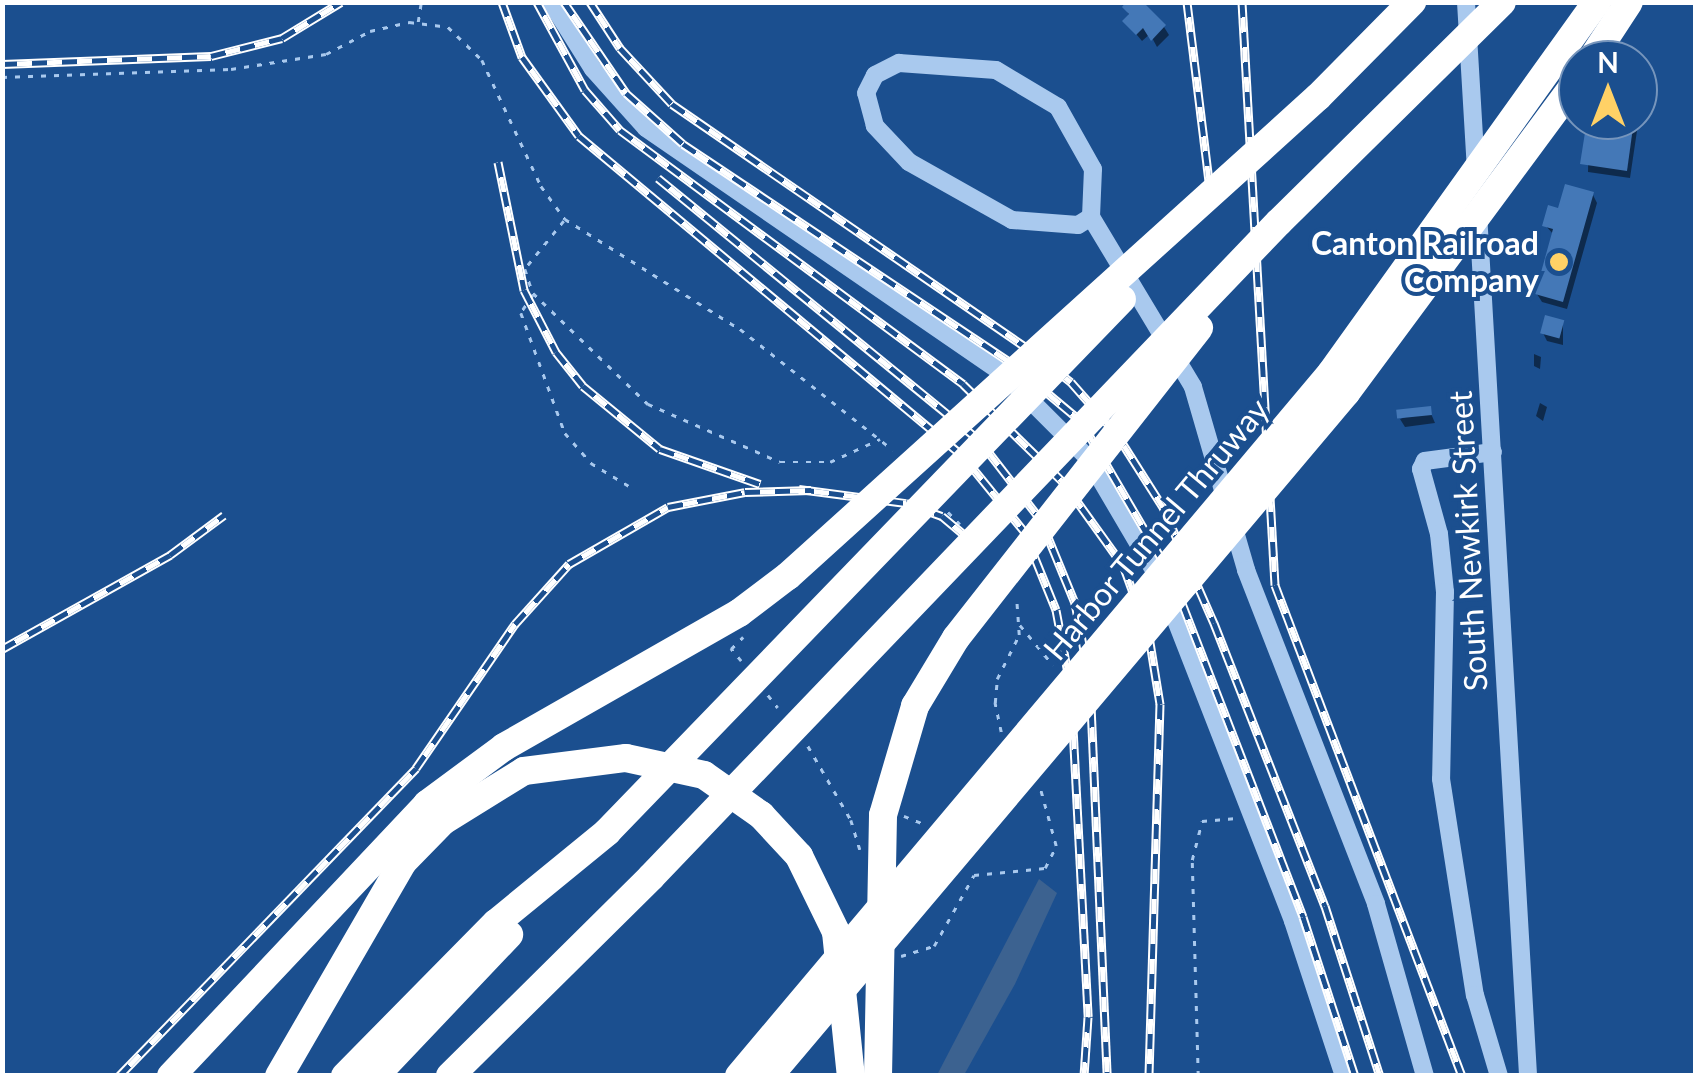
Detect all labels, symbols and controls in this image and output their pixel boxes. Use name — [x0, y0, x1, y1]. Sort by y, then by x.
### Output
north arrow — [1558, 40, 1658, 140]
text: N — [1597, 45, 1619, 79]
place label: Canton Railroad Company — [1311, 225, 1539, 300]
marker: Canton Railroad Company — [1548, 251, 1570, 273]
street label: Harbor Tunnel Thruway — [1035, 389, 1277, 669]
street label: South Newkirk Street — [1441, 390, 1495, 692]

